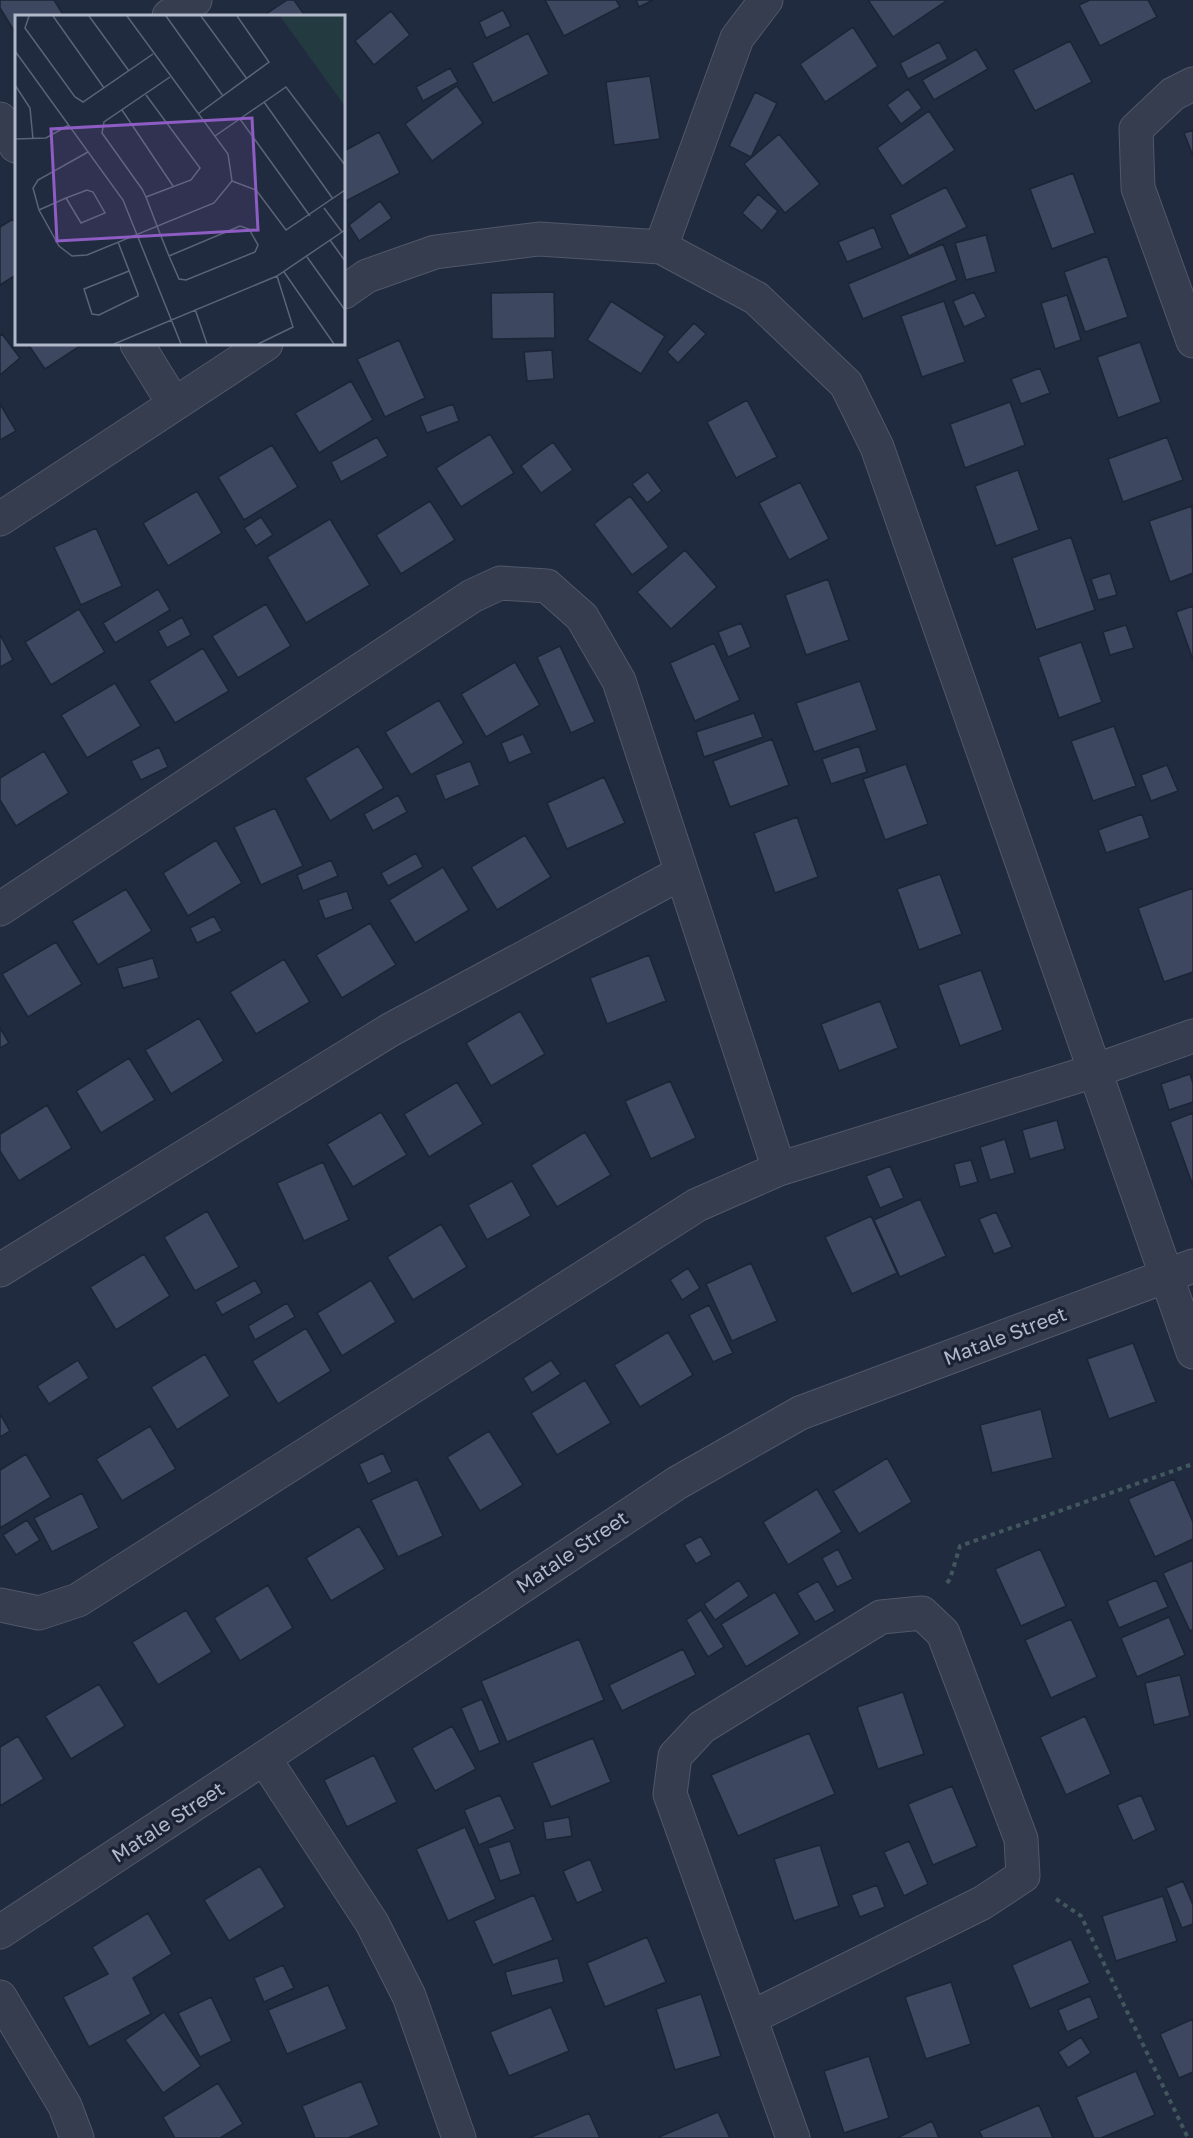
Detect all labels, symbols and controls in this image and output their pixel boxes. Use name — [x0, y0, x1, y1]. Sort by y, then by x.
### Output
inset map — [15, 15, 345, 345]
street label: Matale Street — [940, 1301, 1069, 1369]
street label: Matale Street — [511, 1505, 632, 1597]
street label: Matale Street — [107, 1776, 228, 1867]

